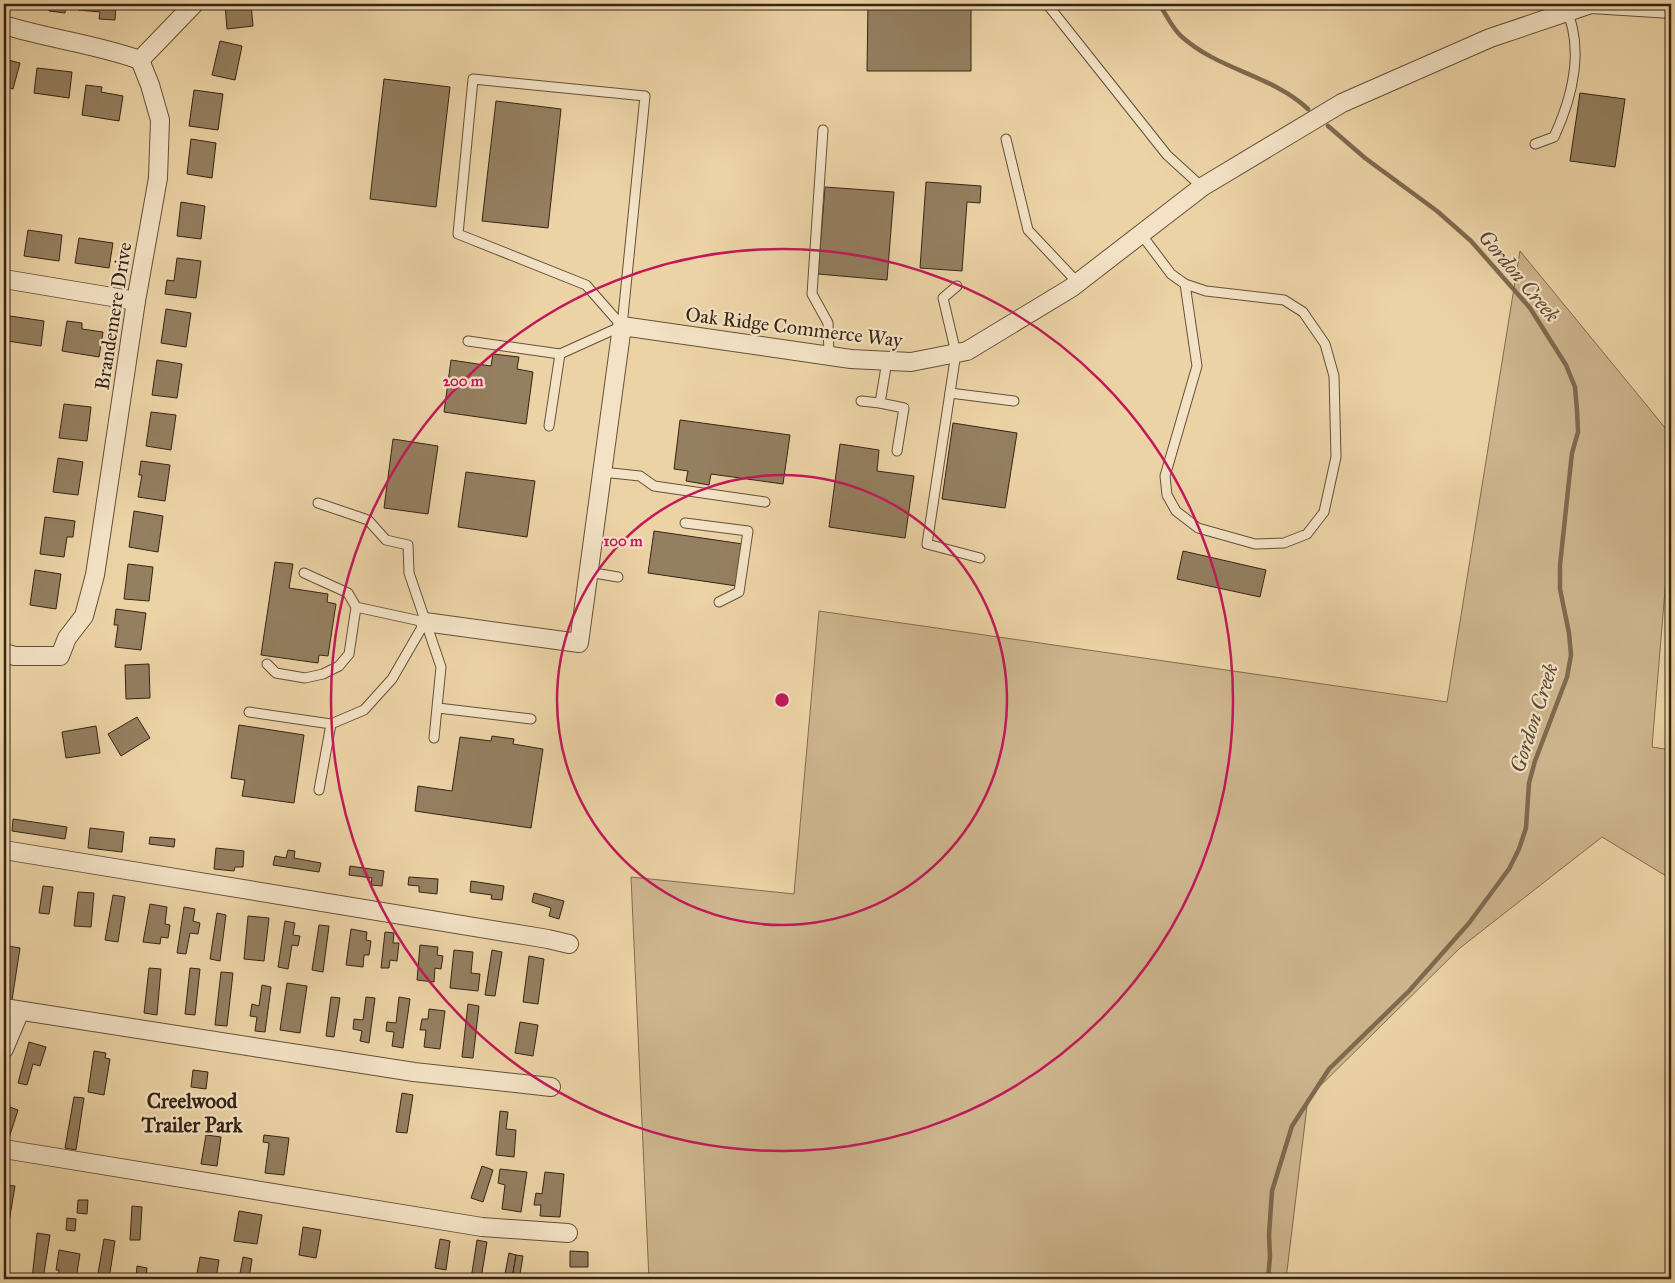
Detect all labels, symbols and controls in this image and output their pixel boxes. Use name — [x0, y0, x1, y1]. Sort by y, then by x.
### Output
water label: Gordon Creek — [1473, 224, 1566, 328]
street label: Brandemere Drive — [89, 240, 137, 392]
street label: Oak Ridge Commerce Way — [684, 302, 905, 353]
text: 200 m — [443, 372, 484, 390]
text: 100 m — [603, 532, 643, 550]
water label: Gordon Creek — [1504, 660, 1564, 776]
centre of rings — [773, 691, 791, 709]
district label: Creelwood Trailer Park — [140, 1088, 244, 1138]

